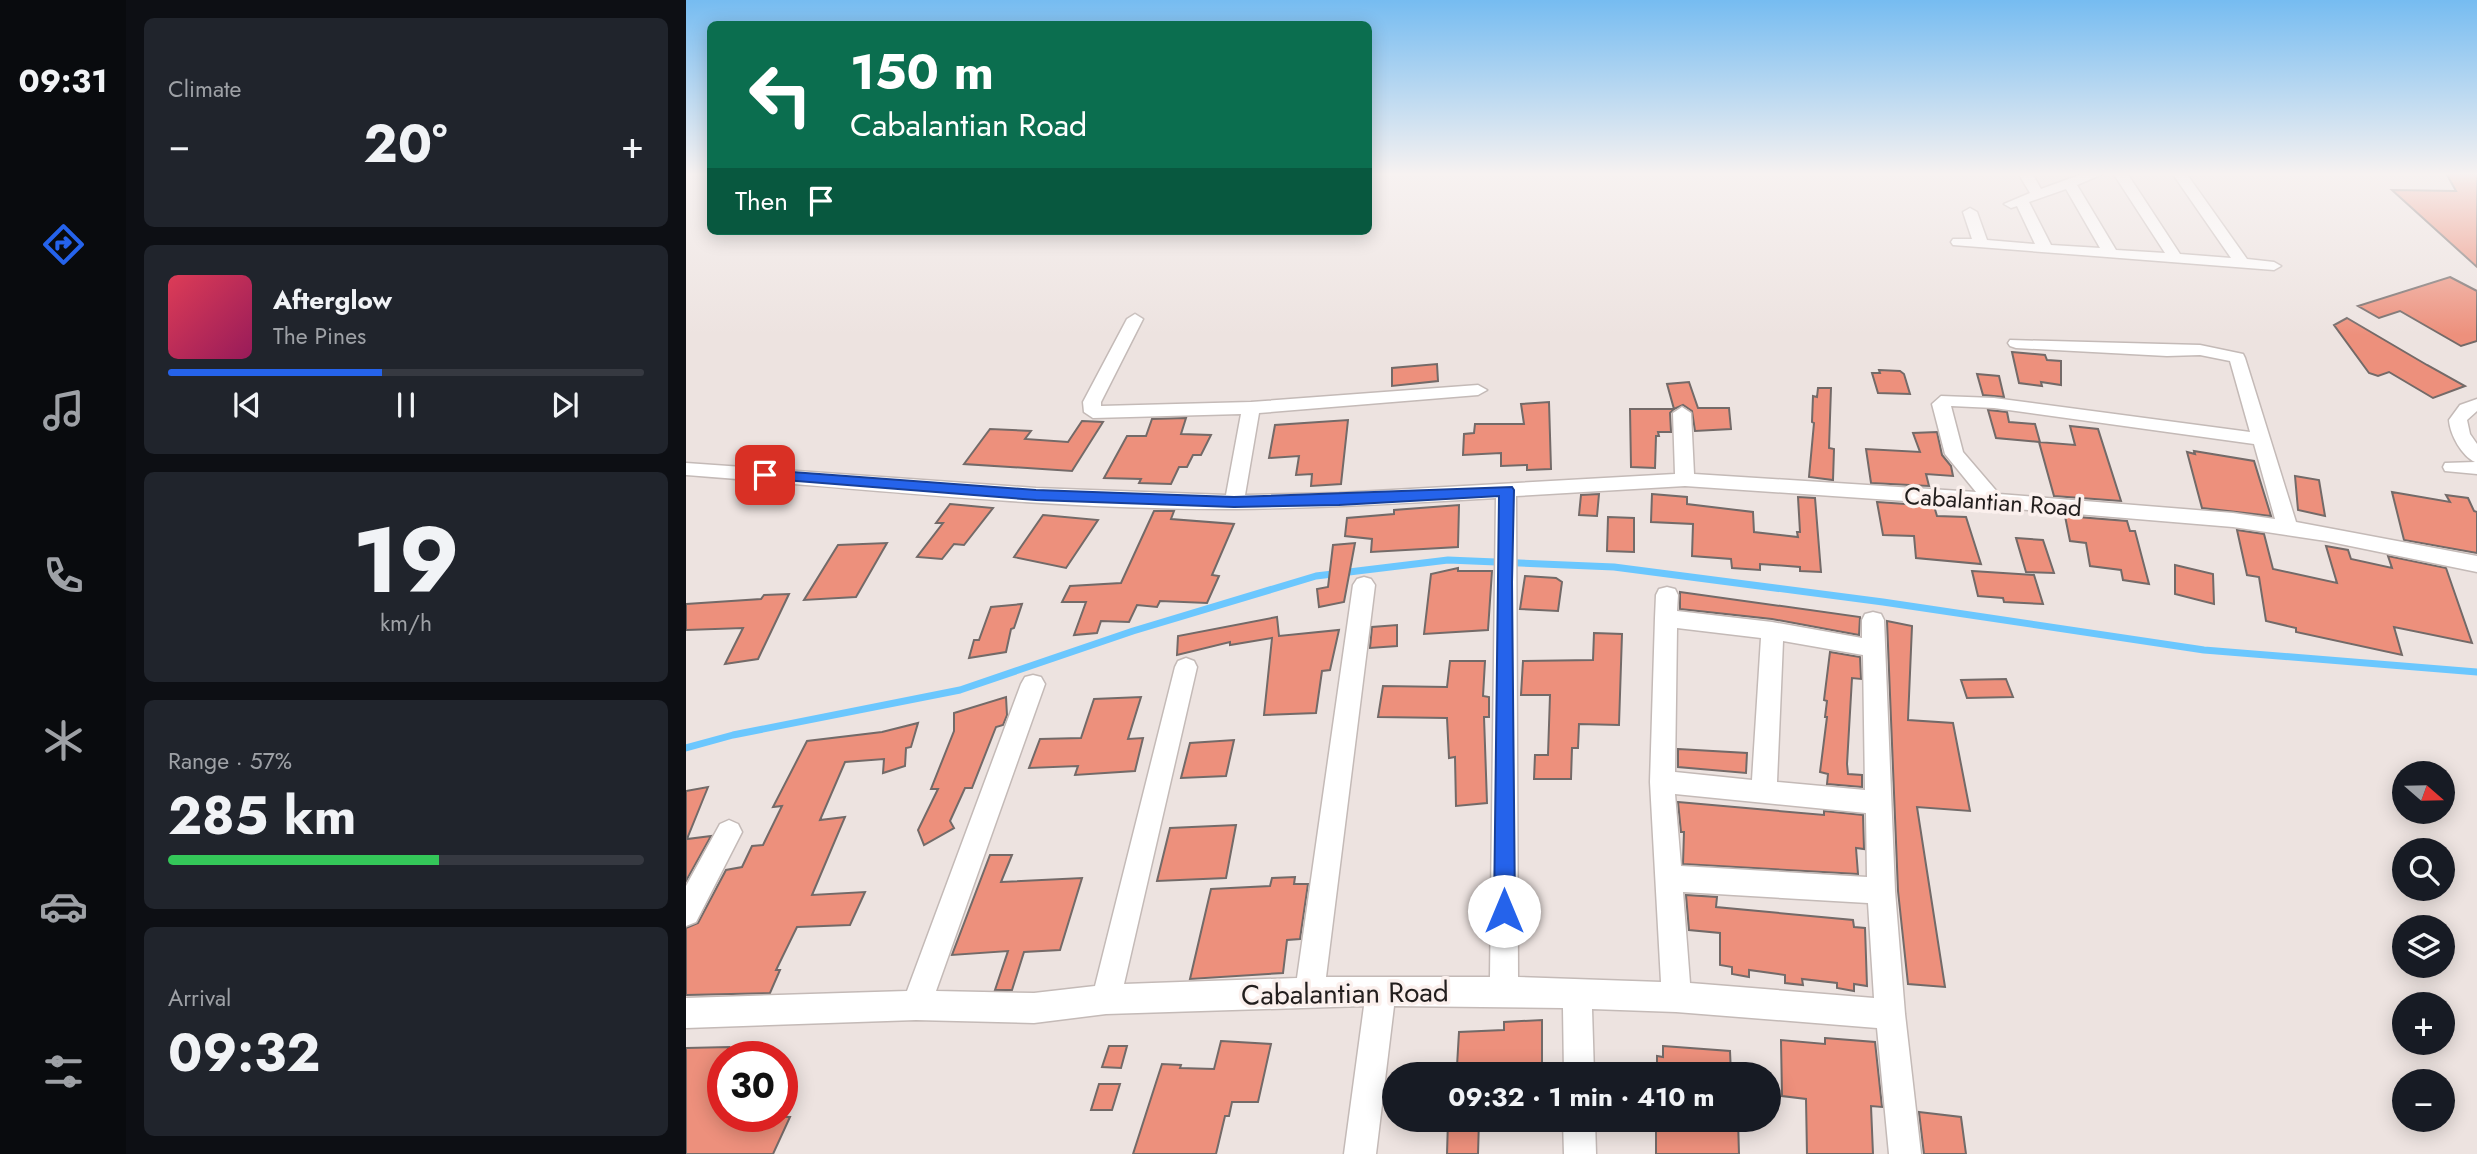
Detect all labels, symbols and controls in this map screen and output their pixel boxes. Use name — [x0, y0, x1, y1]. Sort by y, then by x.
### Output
text: 150 m — [850, 37, 994, 107]
icon: left — [735, 49, 826, 140]
text: 09:31 — [18, 58, 108, 104]
text: Climate — [168, 72, 241, 106]
text: Cabalantian Road — [850, 102, 1087, 148]
text: 20° — [364, 106, 448, 182]
text: − — [168, 117, 190, 172]
text: + — [621, 117, 644, 172]
text: Then — [735, 182, 788, 220]
icon: arrive — [802, 182, 840, 220]
icon: directions — [39, 220, 88, 269]
text: Afterglow — [273, 281, 392, 319]
text: The Pines — [273, 319, 366, 353]
icon: music — [39, 386, 88, 435]
icon: previous — [228, 386, 266, 424]
icon: pause — [387, 386, 425, 424]
icon: next — [546, 386, 584, 424]
pin — [735, 445, 795, 505]
icon: arrive — [746, 456, 784, 494]
street label: Cabalantian Road — [1903, 478, 2083, 525]
text: 19 — [352, 495, 460, 626]
icon: phone — [39, 551, 88, 600]
text: km/h — [380, 606, 432, 640]
icon: climate — [39, 716, 88, 765]
text: Range · 57% — [168, 744, 292, 778]
north arrow — [2392, 761, 2455, 824]
map controls — [2392, 761, 2455, 1132]
text: 285 km — [168, 778, 357, 854]
button: search — [2392, 838, 2455, 901]
position arrow — [1467, 874, 1541, 948]
icon: car — [39, 882, 88, 931]
button: layers — [2392, 915, 2455, 978]
street label: Cabalantian Road — [1241, 971, 1449, 1016]
text: Arrival — [168, 981, 231, 1015]
button: + — [2392, 992, 2455, 1055]
text: 09:32 — [168, 1015, 320, 1091]
speed limit sign: 30 — [707, 1041, 798, 1132]
icon: filters — [39, 1047, 88, 1096]
button: − — [2392, 1069, 2455, 1132]
text: 09:32 · 1 min · 410 m — [1448, 1078, 1715, 1116]

